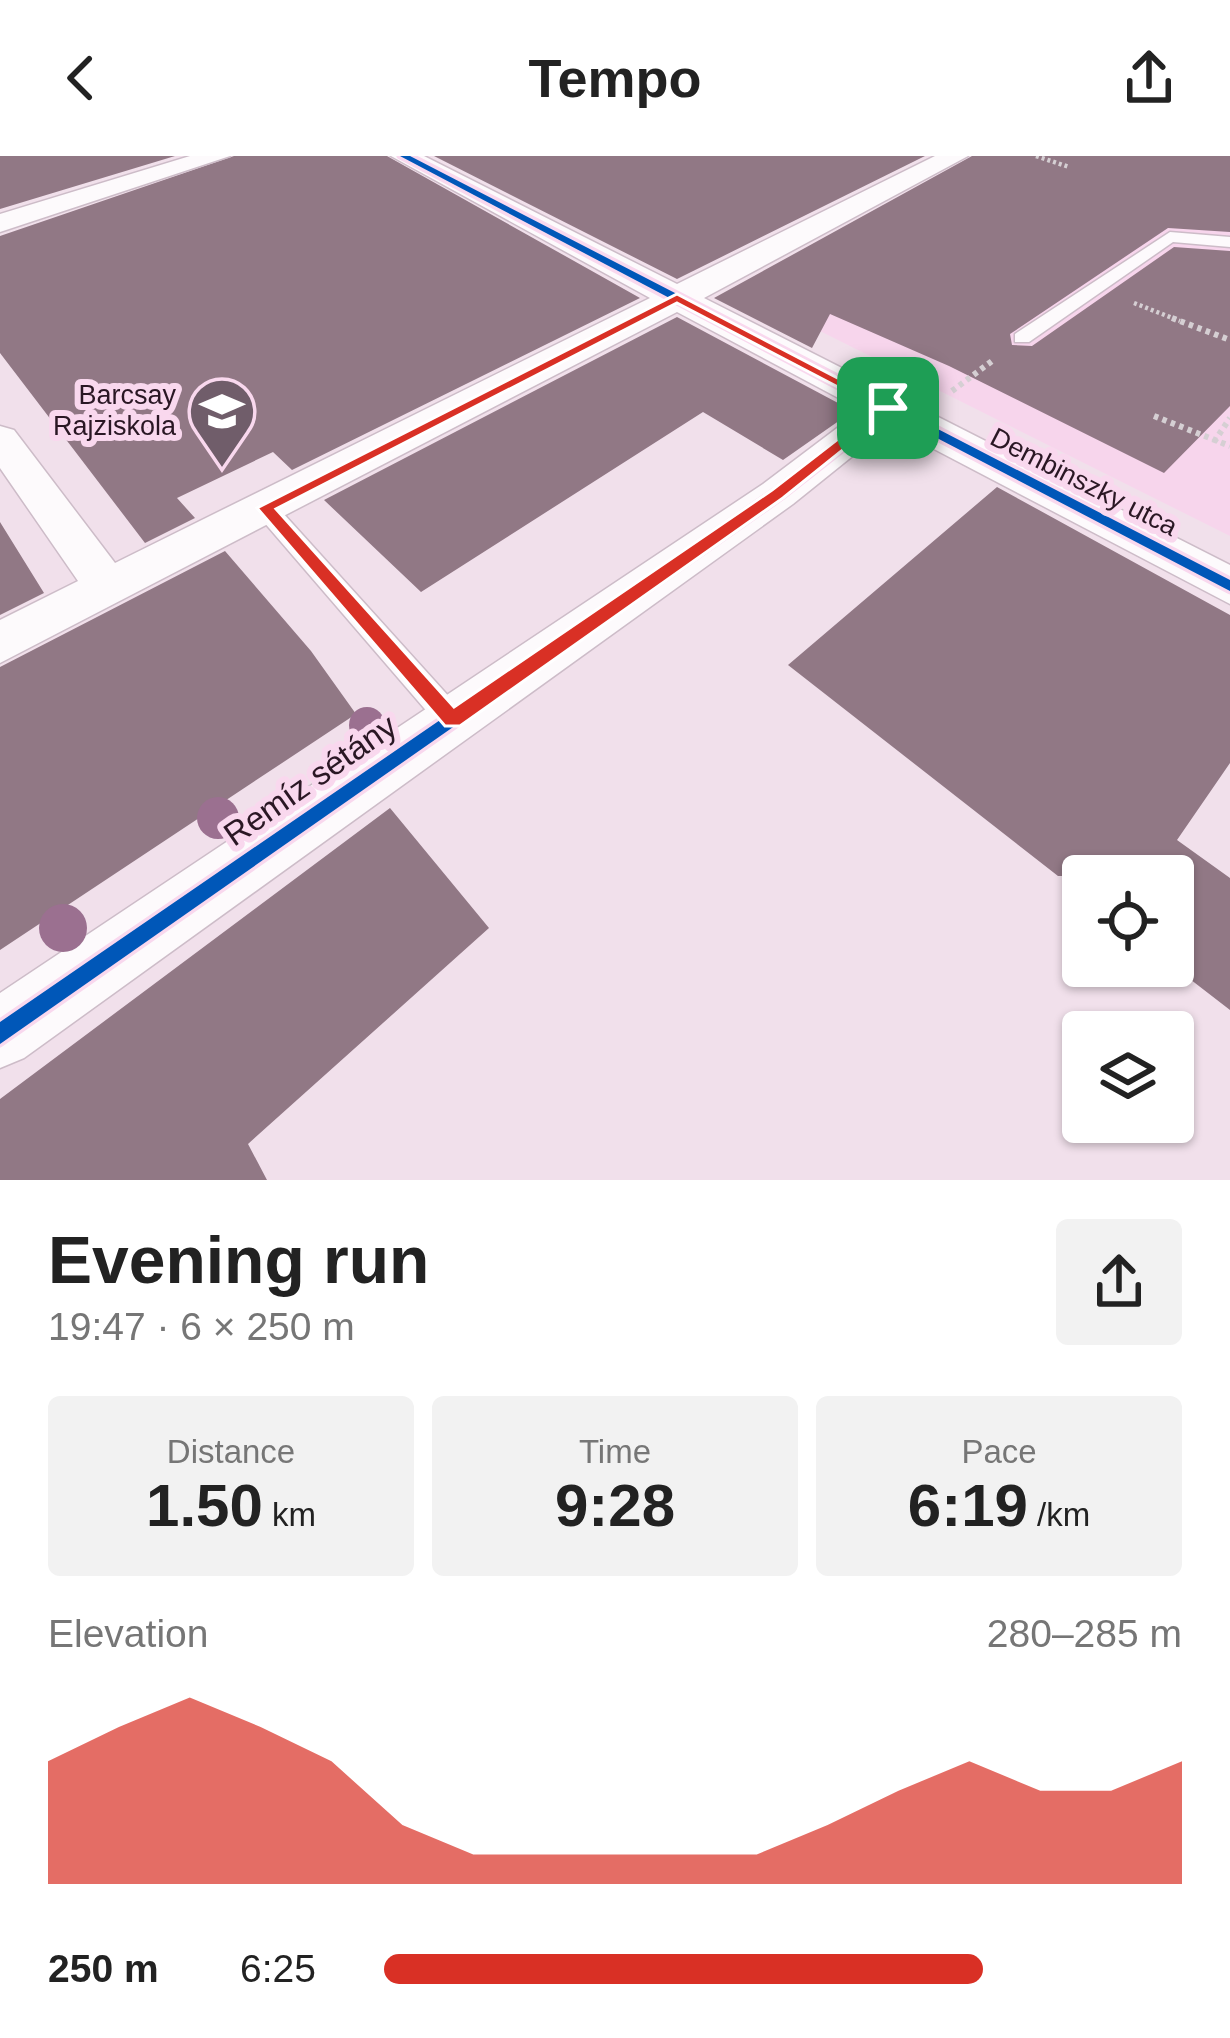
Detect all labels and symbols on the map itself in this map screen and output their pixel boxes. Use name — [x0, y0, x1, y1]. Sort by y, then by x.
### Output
pin — [837, 357, 939, 459]
school or university icon: Barcsay Rajziskola — [187, 376, 257, 470]
place label: Barcsay Rajziskola — [53, 380, 177, 441]
street label: Dembinszky utca — [986, 422, 1183, 542]
street label: Remíz sétány — [217, 707, 404, 853]

